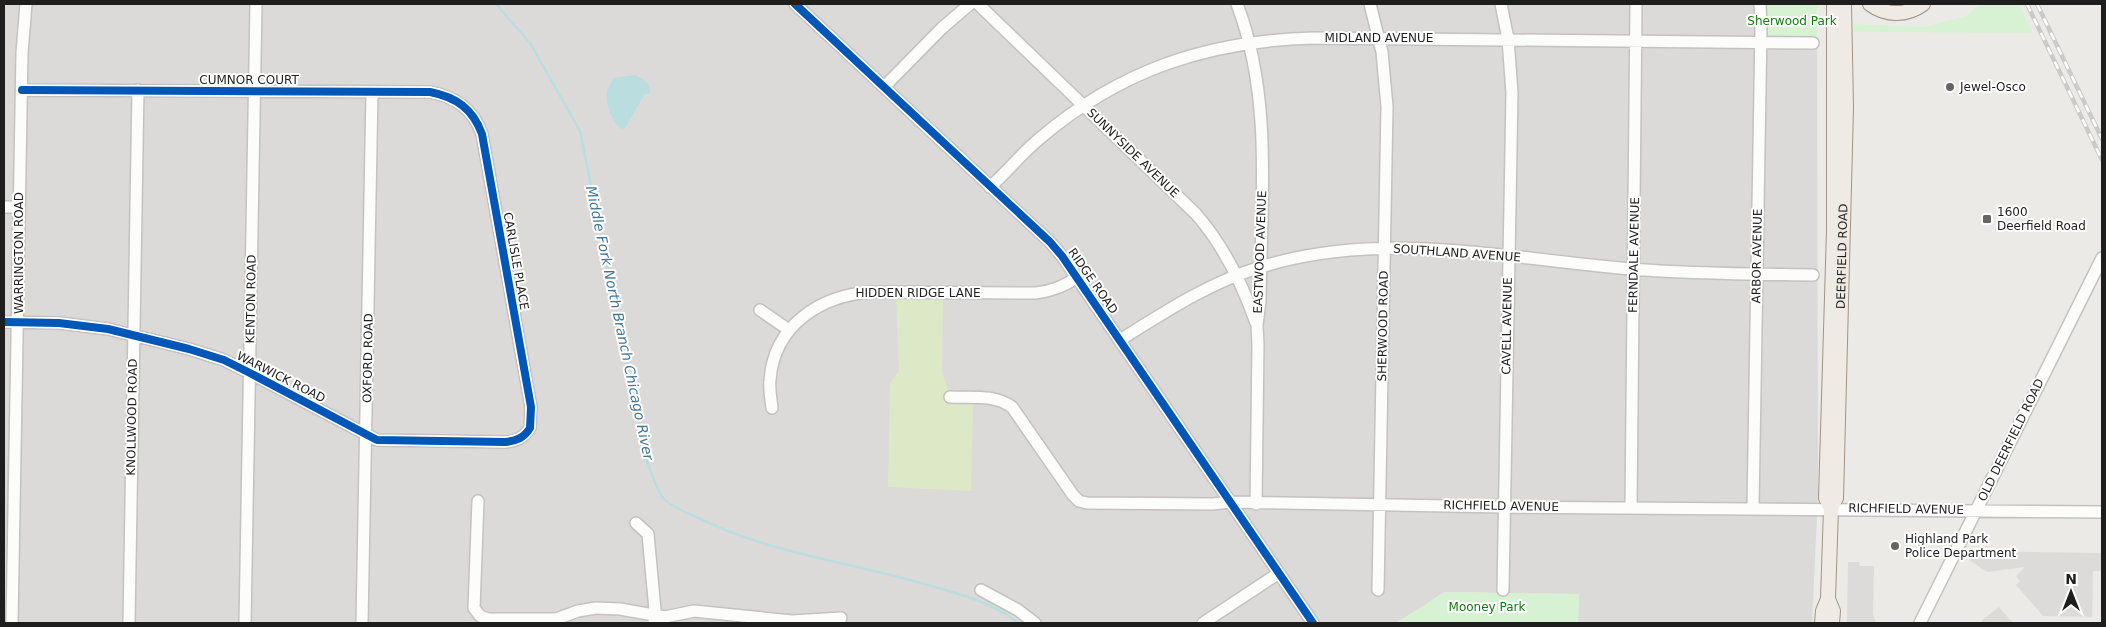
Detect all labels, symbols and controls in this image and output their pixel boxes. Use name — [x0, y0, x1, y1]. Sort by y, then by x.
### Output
park label: Sherwood Park — [1747, 14, 1837, 28]
street label: MIDLAND AVENUE — [1325, 31, 1433, 45]
street label: CUMNOR COURT — [199, 73, 299, 87]
place label: Jewel-Osco — [1959, 80, 2026, 94]
marker: Jewel-Osco — [1944, 81, 1956, 93]
street label: SUNNYSIDE AVENUE — [1084, 106, 1182, 200]
water label: Middle Fork North Branch Chicago River — [583, 184, 657, 463]
street label: EASTWOOD AVENUE — [1251, 190, 1269, 314]
street label: WARRINGTON ROAD — [12, 192, 26, 314]
street label: FERNDALE AVENUE — [1626, 197, 1642, 313]
street label: DEERFIELD ROAD — [1834, 203, 1851, 309]
place label: 1600 Deerfield Road — [1997, 205, 2086, 233]
street label: ARBOR AVENUE — [1749, 209, 1765, 303]
street label: CARLISLE PLACE — [501, 211, 531, 311]
marker: 1600 Deerfield Road — [1981, 213, 1993, 225]
street label: SOUTHLAND AVENUE — [1393, 242, 1521, 264]
street label: RIDGE ROAD — [1065, 246, 1121, 316]
street label: KENTON ROAD — [243, 254, 259, 344]
street label: SHERWOOD ROAD — [1375, 270, 1391, 382]
street label: CAVELL AVENUE — [1499, 277, 1515, 375]
street label: HIDDEN RIDGE LANE — [856, 286, 980, 300]
street label: OXFORD ROAD — [360, 313, 376, 403]
street label: WARWICK ROAD — [234, 349, 328, 405]
street label: KNOLLWOOD ROAD — [124, 358, 140, 476]
street label: OLD DEERFIELD ROAD — [1975, 376, 2047, 504]
street label: RICHFIELD AVENUE — [1443, 498, 1559, 514]
street label: RICHFIELD AVENUE — [1848, 501, 1964, 517]
place label: Highland Park Police Department — [1905, 532, 2017, 560]
marker: Highland Park Police Department — [1889, 540, 1901, 552]
north arrow — [2046, 567, 2096, 617]
text: N — [2065, 571, 2077, 587]
park label: Mooney Park — [1449, 600, 1525, 614]

